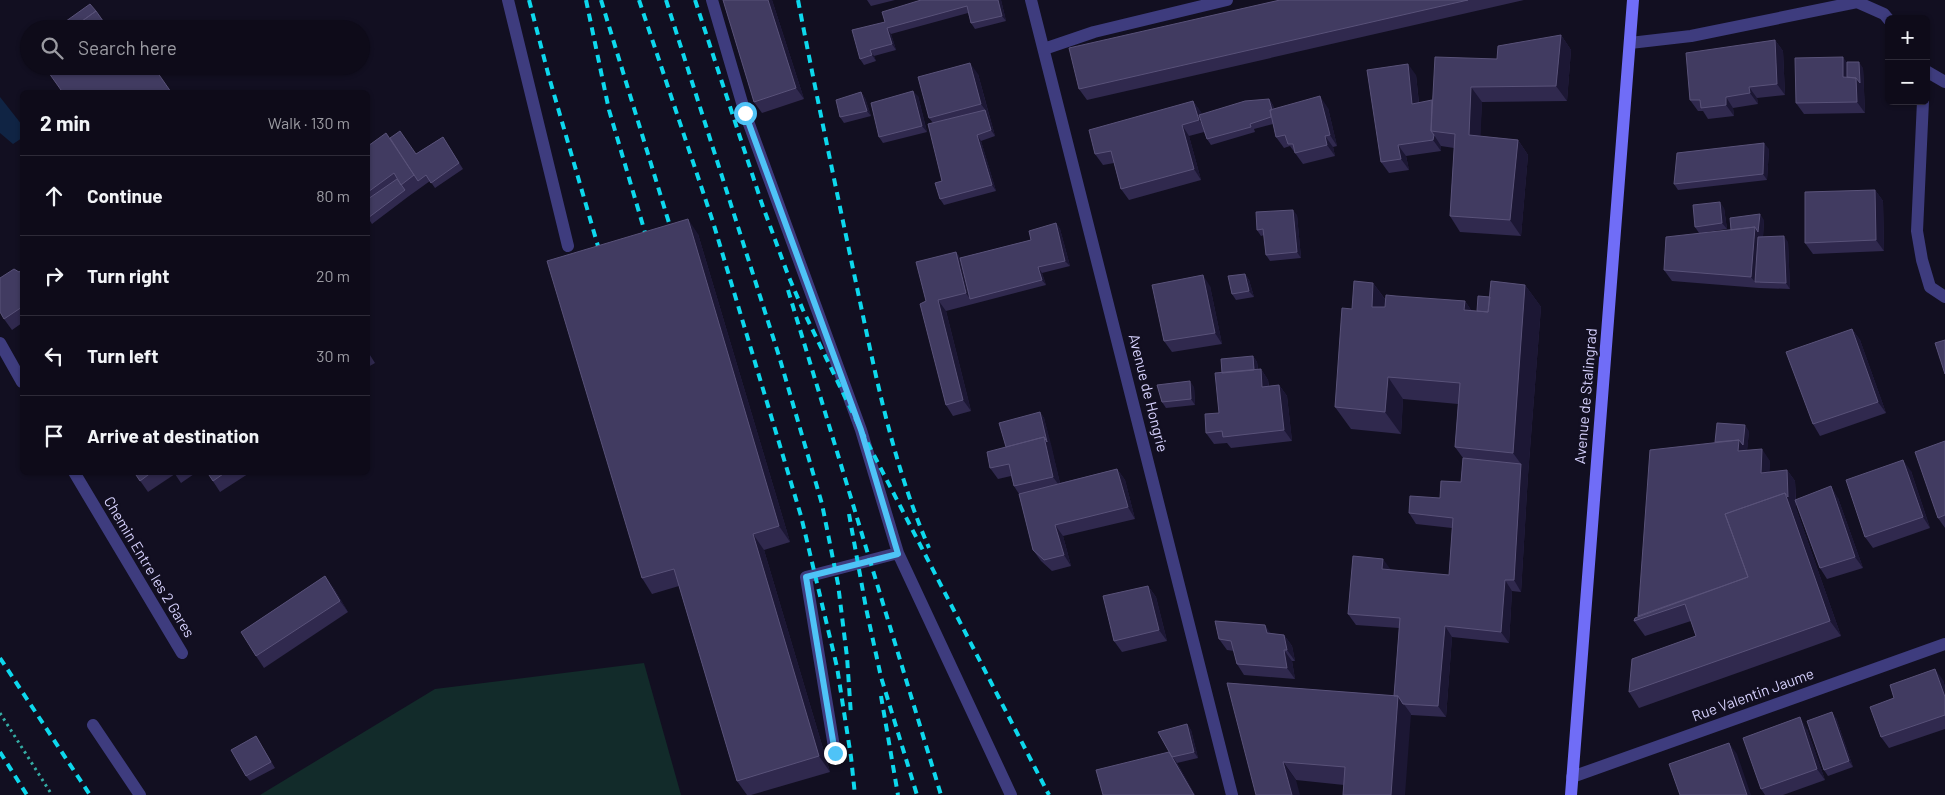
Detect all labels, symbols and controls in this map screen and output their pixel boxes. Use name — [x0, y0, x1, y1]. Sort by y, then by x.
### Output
map controls — [1885, 15, 1930, 105]
button: + — [1885, 15, 1930, 60]
search box — [20, 20, 370, 75]
icon: search — [38, 34, 66, 62]
text: Search here — [78, 36, 177, 59]
button: − — [1885, 60, 1930, 105]
route start — [734, 102, 757, 125]
text: 2 min — [40, 110, 90, 135]
text: Walk · 130 m — [268, 113, 350, 132]
icon: ahead — [40, 182, 68, 210]
text: Continue — [87, 184, 163, 207]
text: 80 m — [316, 186, 350, 205]
icon: right — [40, 262, 68, 290]
text: Turn right — [87, 264, 169, 287]
text: 20 m — [316, 266, 350, 285]
street label: Avenue de Stalingrad — [1570, 327, 1600, 465]
street label: Avenue de Hongrie — [1126, 332, 1172, 454]
icon: left — [40, 342, 68, 370]
text: Turn left — [87, 344, 158, 367]
text: 30 m — [316, 346, 350, 365]
icon: arrive — [40, 422, 68, 450]
text: Arrive at destination — [87, 424, 259, 447]
street label: Chemin Entre les 2 Gares — [101, 493, 199, 640]
street label: Rue Valentin Jaume — [1689, 664, 1816, 725]
route end — [824, 742, 847, 765]

